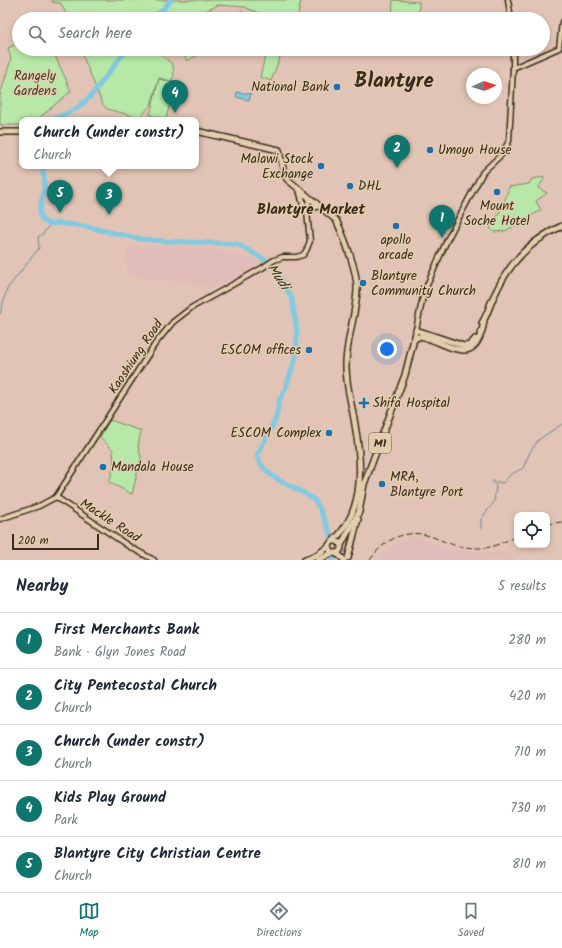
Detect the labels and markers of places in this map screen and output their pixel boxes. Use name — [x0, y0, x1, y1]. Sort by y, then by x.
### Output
place label: National Bank — [251, 77, 330, 98]
pin: 4 — [162, 80, 188, 113]
marker: National Bank — [332, 82, 342, 92]
pin: 2 — [384, 135, 410, 168]
place label: Umoyo House — [438, 140, 512, 161]
marker: Umoyo House — [425, 145, 435, 155]
place label: Malawi Stock Exchange — [241, 149, 314, 185]
marker: Malawi Stock Exchange — [316, 161, 326, 171]
place label: DHL — [358, 176, 382, 197]
pin: 5 — [47, 180, 73, 213]
marker: DHL — [345, 181, 355, 191]
pin: 3 — [96, 182, 122, 215]
marker: Mount Soche Hotel — [492, 187, 502, 197]
place label: Mount Soche Hotel — [464, 196, 530, 232]
pin: 1 — [429, 205, 455, 238]
marker: apollo arcade — [391, 221, 401, 231]
place label: apollo arcade — [379, 230, 413, 266]
place label: Blantyre Community Church — [371, 266, 476, 302]
marker: Blantyre Community Church — [358, 278, 368, 288]
place label: ESCOM offices — [220, 340, 301, 361]
marker: ESCOM offices — [304, 345, 314, 355]
place label: Shifa Hospital — [373, 393, 450, 414]
marker: Shifa Hospital — [358, 397, 370, 409]
place label: ESCOM Complex — [230, 423, 321, 444]
marker: ESCOM Complex — [324, 428, 334, 438]
place label: Mandala House — [111, 457, 194, 478]
marker: Mandala House — [98, 462, 108, 472]
place label: MRA, Blantyre Port — [390, 467, 464, 503]
marker: MRA, Blantyre Port — [377, 479, 387, 489]

